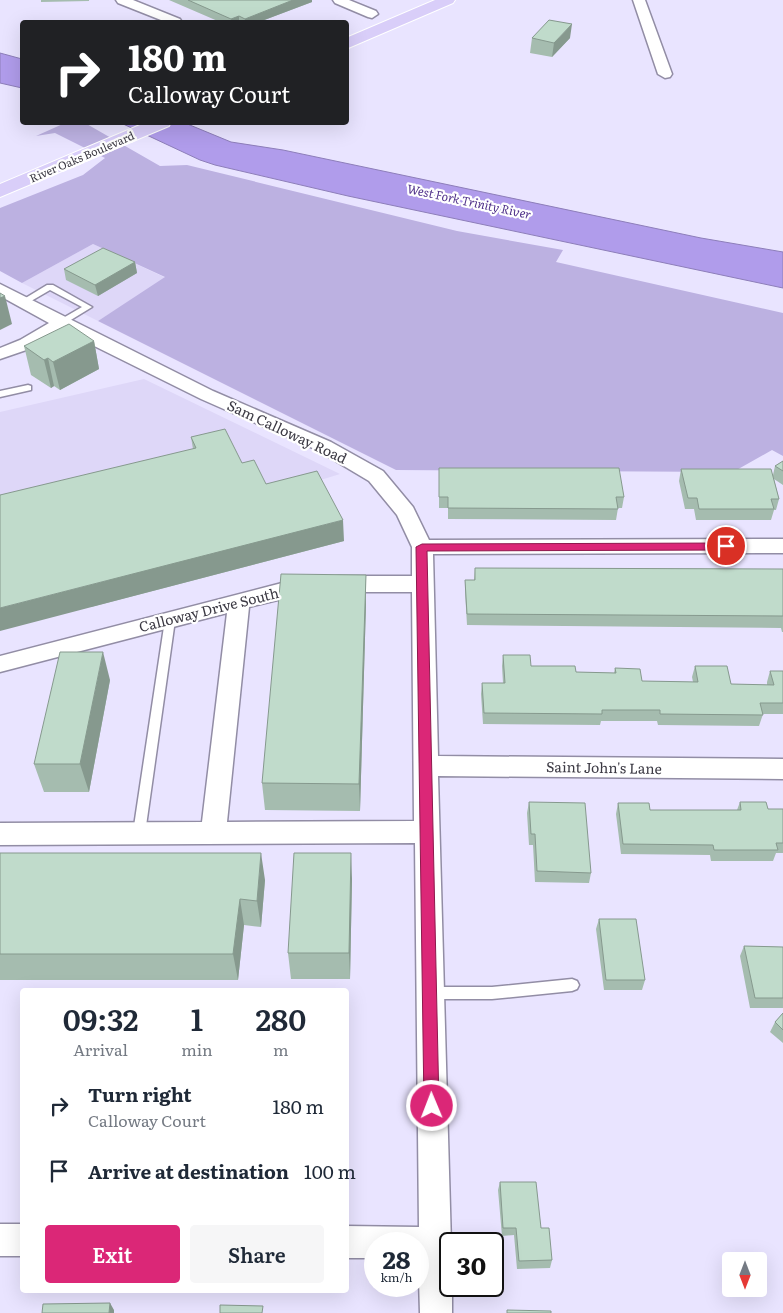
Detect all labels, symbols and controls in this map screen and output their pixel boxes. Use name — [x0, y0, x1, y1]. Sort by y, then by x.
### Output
text: 180 m — [128, 30, 227, 82]
icon: right — [45, 40, 110, 105]
text: Calloway Court — [128, 77, 290, 110]
street label: River Oaks Boulevard — [27, 127, 137, 185]
water label: West Fork Trinity River — [406, 179, 533, 223]
street label: Sam Calloway Road — [224, 395, 351, 468]
pin — [705, 525, 747, 567]
icon: arrive — [712, 532, 740, 560]
street label: Calloway Drive South — [137, 582, 281, 636]
street label: Saint John's Lane — [546, 756, 662, 778]
text: 09:32 — [63, 996, 139, 1040]
text: 1 — [191, 996, 203, 1040]
text: 280 — [255, 996, 306, 1040]
text: Arrival — [73, 1037, 128, 1061]
text: min — [181, 1037, 213, 1061]
text: m — [273, 1037, 289, 1061]
position arrow — [405, 1079, 457, 1131]
text: Turn right — [88, 1080, 192, 1108]
icon: right — [45, 1092, 73, 1120]
text: 180 m — [273, 1092, 324, 1120]
text: Calloway Court — [88, 1108, 206, 1132]
icon: arrive — [45, 1157, 73, 1185]
text: Arrive at destination — [88, 1157, 289, 1185]
text: 100 m — [304, 1157, 356, 1185]
button: Exit — [45, 1225, 180, 1283]
button: Share — [190, 1225, 324, 1283]
speed limit sign: 30 — [439, 1232, 504, 1297]
text: 28 — [382, 1240, 411, 1277]
north arrow — [722, 1252, 768, 1298]
map controls — [722, 1252, 767, 1297]
text: km/h — [381, 1268, 412, 1286]

